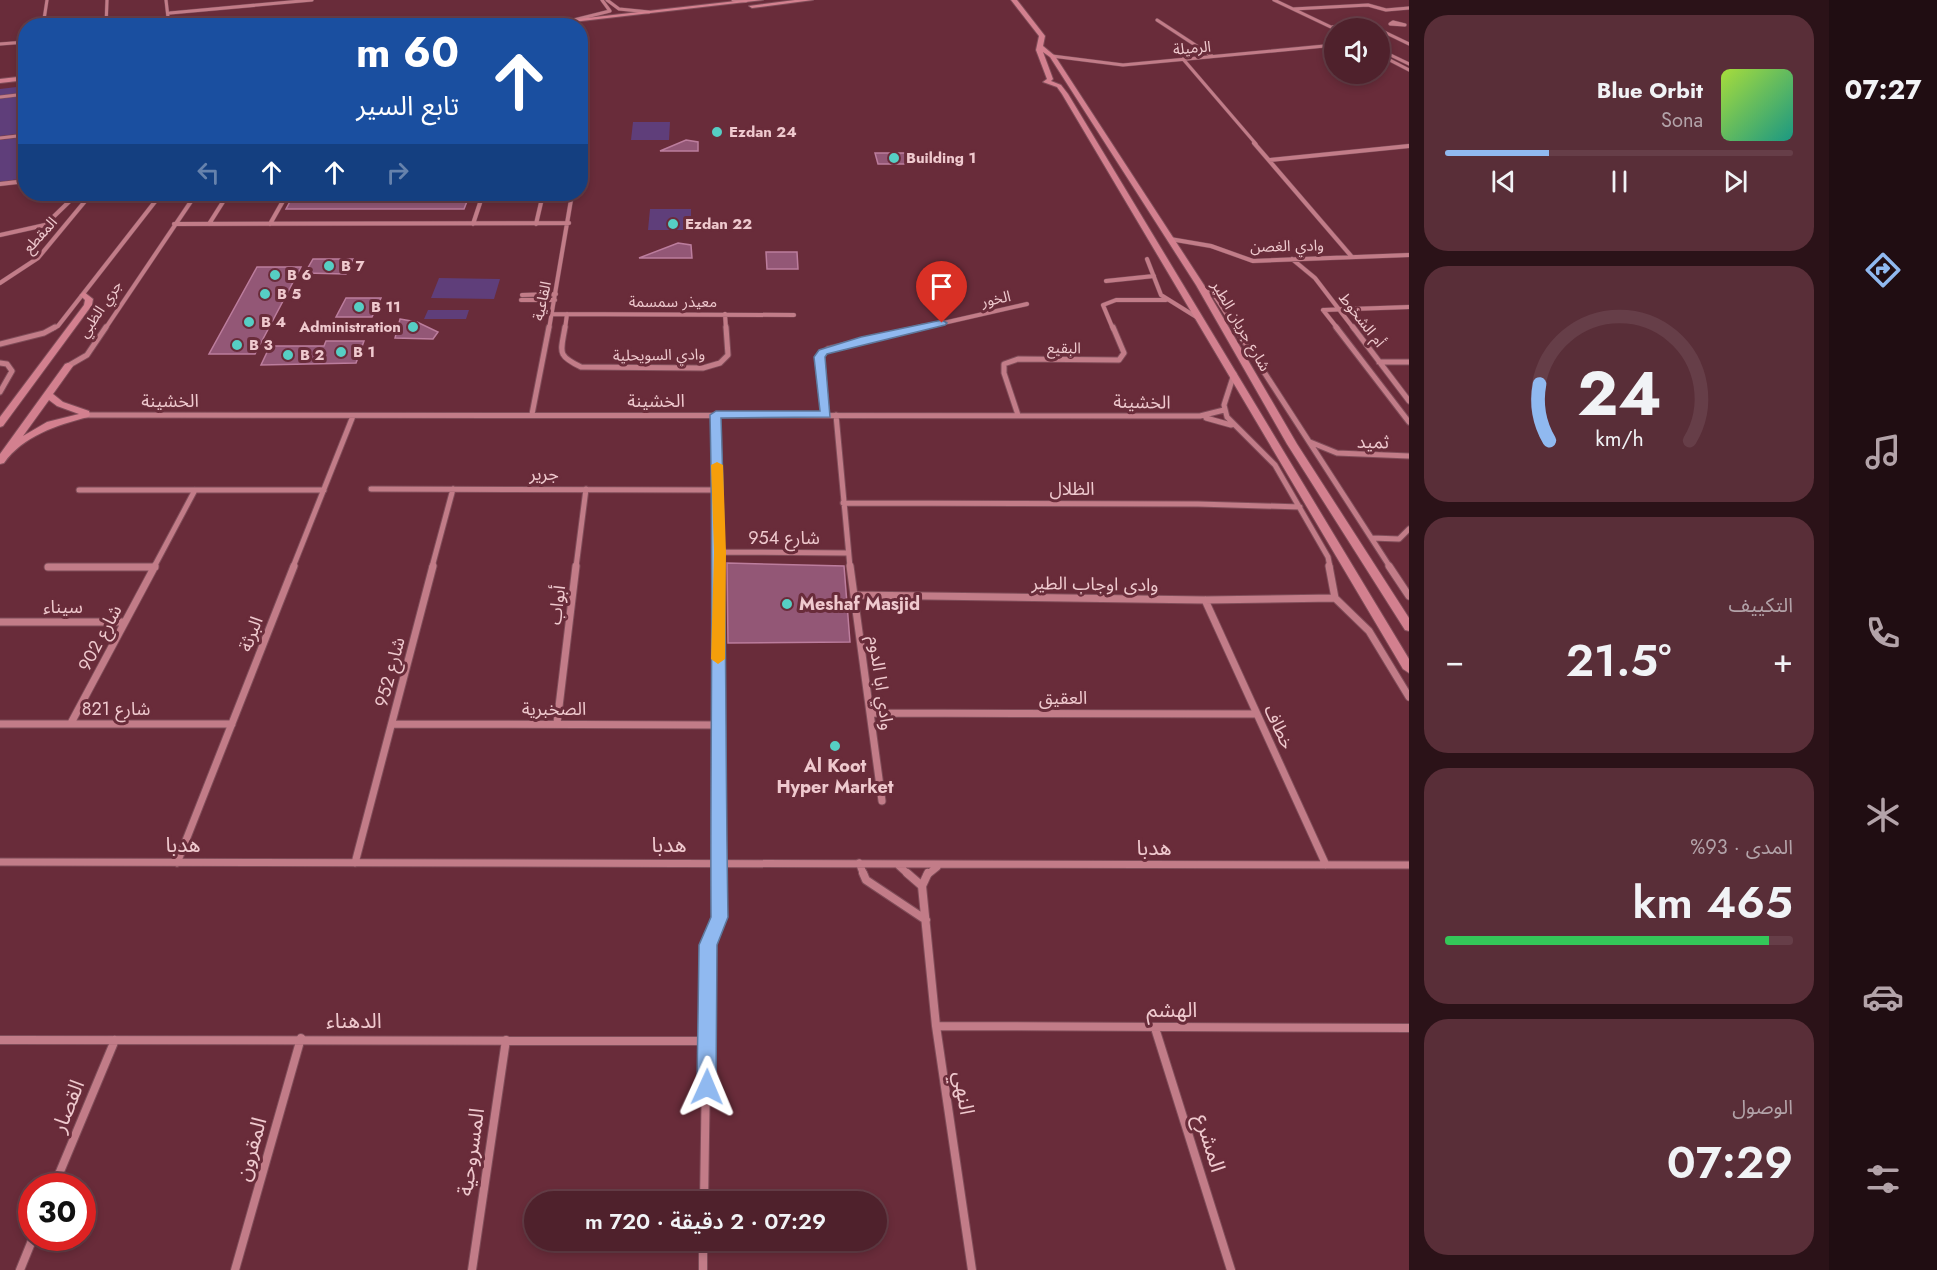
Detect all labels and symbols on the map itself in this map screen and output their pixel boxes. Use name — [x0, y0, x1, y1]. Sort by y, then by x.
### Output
street label: الرميلة — [1172, 35, 1212, 61]
place label: Ezdan 24 — [729, 121, 797, 143]
marker: Ezdan 24 — [710, 125, 724, 139]
place label: Building 1 — [906, 147, 976, 169]
marker: Building 1 — [887, 151, 901, 165]
street label: المقطع — [18, 212, 63, 259]
place label: Ezdan 22 — [685, 213, 752, 235]
marker: Ezdan 22 — [666, 217, 680, 231]
street label: وادي الغصن — [1250, 234, 1324, 258]
place label: B 7 — [341, 255, 365, 277]
marker: B 7 — [322, 259, 336, 273]
pin — [916, 261, 967, 323]
place label: B 6 — [287, 264, 312, 286]
marker: B 6 — [268, 268, 282, 282]
street label: جري الظبي — [73, 276, 128, 342]
street label: شارع جريان الطير — [1205, 276, 1276, 376]
street label: القاعية — [527, 279, 557, 323]
place label: B 5 — [277, 283, 301, 305]
street label: الخور — [978, 285, 1013, 313]
marker: B 5 — [258, 287, 272, 301]
street label: أم الشخوط — [1334, 288, 1390, 352]
street label: معيذر سمسمة — [629, 291, 717, 313]
place label: B 11 — [371, 296, 401, 318]
marker: B 11 — [352, 300, 366, 314]
place label: B 4 — [261, 311, 286, 333]
marker: B 4 — [242, 315, 256, 329]
place label: Administration — [298, 316, 401, 338]
marker: Administration — [406, 320, 420, 334]
place label: B 3 — [249, 334, 273, 356]
street label: البقيع — [1047, 337, 1081, 360]
marker: B 3 — [230, 338, 244, 352]
place label: B 1 — [353, 341, 375, 363]
street label: وادي السويحلية — [613, 343, 705, 367]
place label: B 2 — [300, 344, 324, 366]
marker: B 1 — [334, 345, 348, 359]
marker: B 2 — [281, 348, 295, 362]
street label: الخشينة — [141, 388, 199, 414]
street label: الخشينة — [627, 388, 685, 414]
street label: الخشينة — [1113, 389, 1171, 415]
street label: ثميد — [1357, 429, 1389, 455]
street label: جرير — [528, 461, 559, 487]
street label: الظلال — [1049, 476, 1095, 502]
street label: شارع 954 — [748, 525, 820, 552]
street label: وادى اوجاب الطير — [1030, 570, 1159, 598]
street label: أبواب — [542, 584, 572, 626]
place label: Meshaf Masjid — [799, 591, 920, 617]
street label: سيناء — [43, 594, 83, 620]
marker: Meshaf Masjid — [780, 597, 794, 611]
street label: شارع 902 — [72, 600, 129, 676]
street label: البرثة — [232, 613, 270, 655]
street label: شارع 952 — [368, 634, 413, 710]
street label: وادي ابا الدوم — [861, 634, 900, 732]
street label: العقيق — [1039, 685, 1087, 711]
street label: شارع 821 — [82, 696, 150, 723]
street label: الصخبرية — [522, 696, 586, 722]
street label: خطاف — [1257, 701, 1301, 753]
marker: Al Koot Hyper Market — [828, 739, 842, 753]
place label: Al Koot Hyper Market — [776, 753, 894, 800]
street label: هدبا — [166, 830, 201, 860]
street label: هدبا — [652, 830, 687, 860]
street label: هدبا — [1137, 833, 1172, 863]
street label: الهشم — [1147, 995, 1197, 1025]
street label: الدهناء — [326, 1006, 382, 1036]
position arrow — [675, 1055, 739, 1119]
street label: النهي — [945, 1069, 982, 1117]
street label: القصار — [43, 1075, 92, 1138]
street label: المسروحية — [450, 1106, 492, 1198]
street label: المشرع — [1187, 1110, 1233, 1176]
street label: المقرون — [228, 1114, 274, 1184]
speed limit sign: 30 — [18, 1173, 96, 1251]

